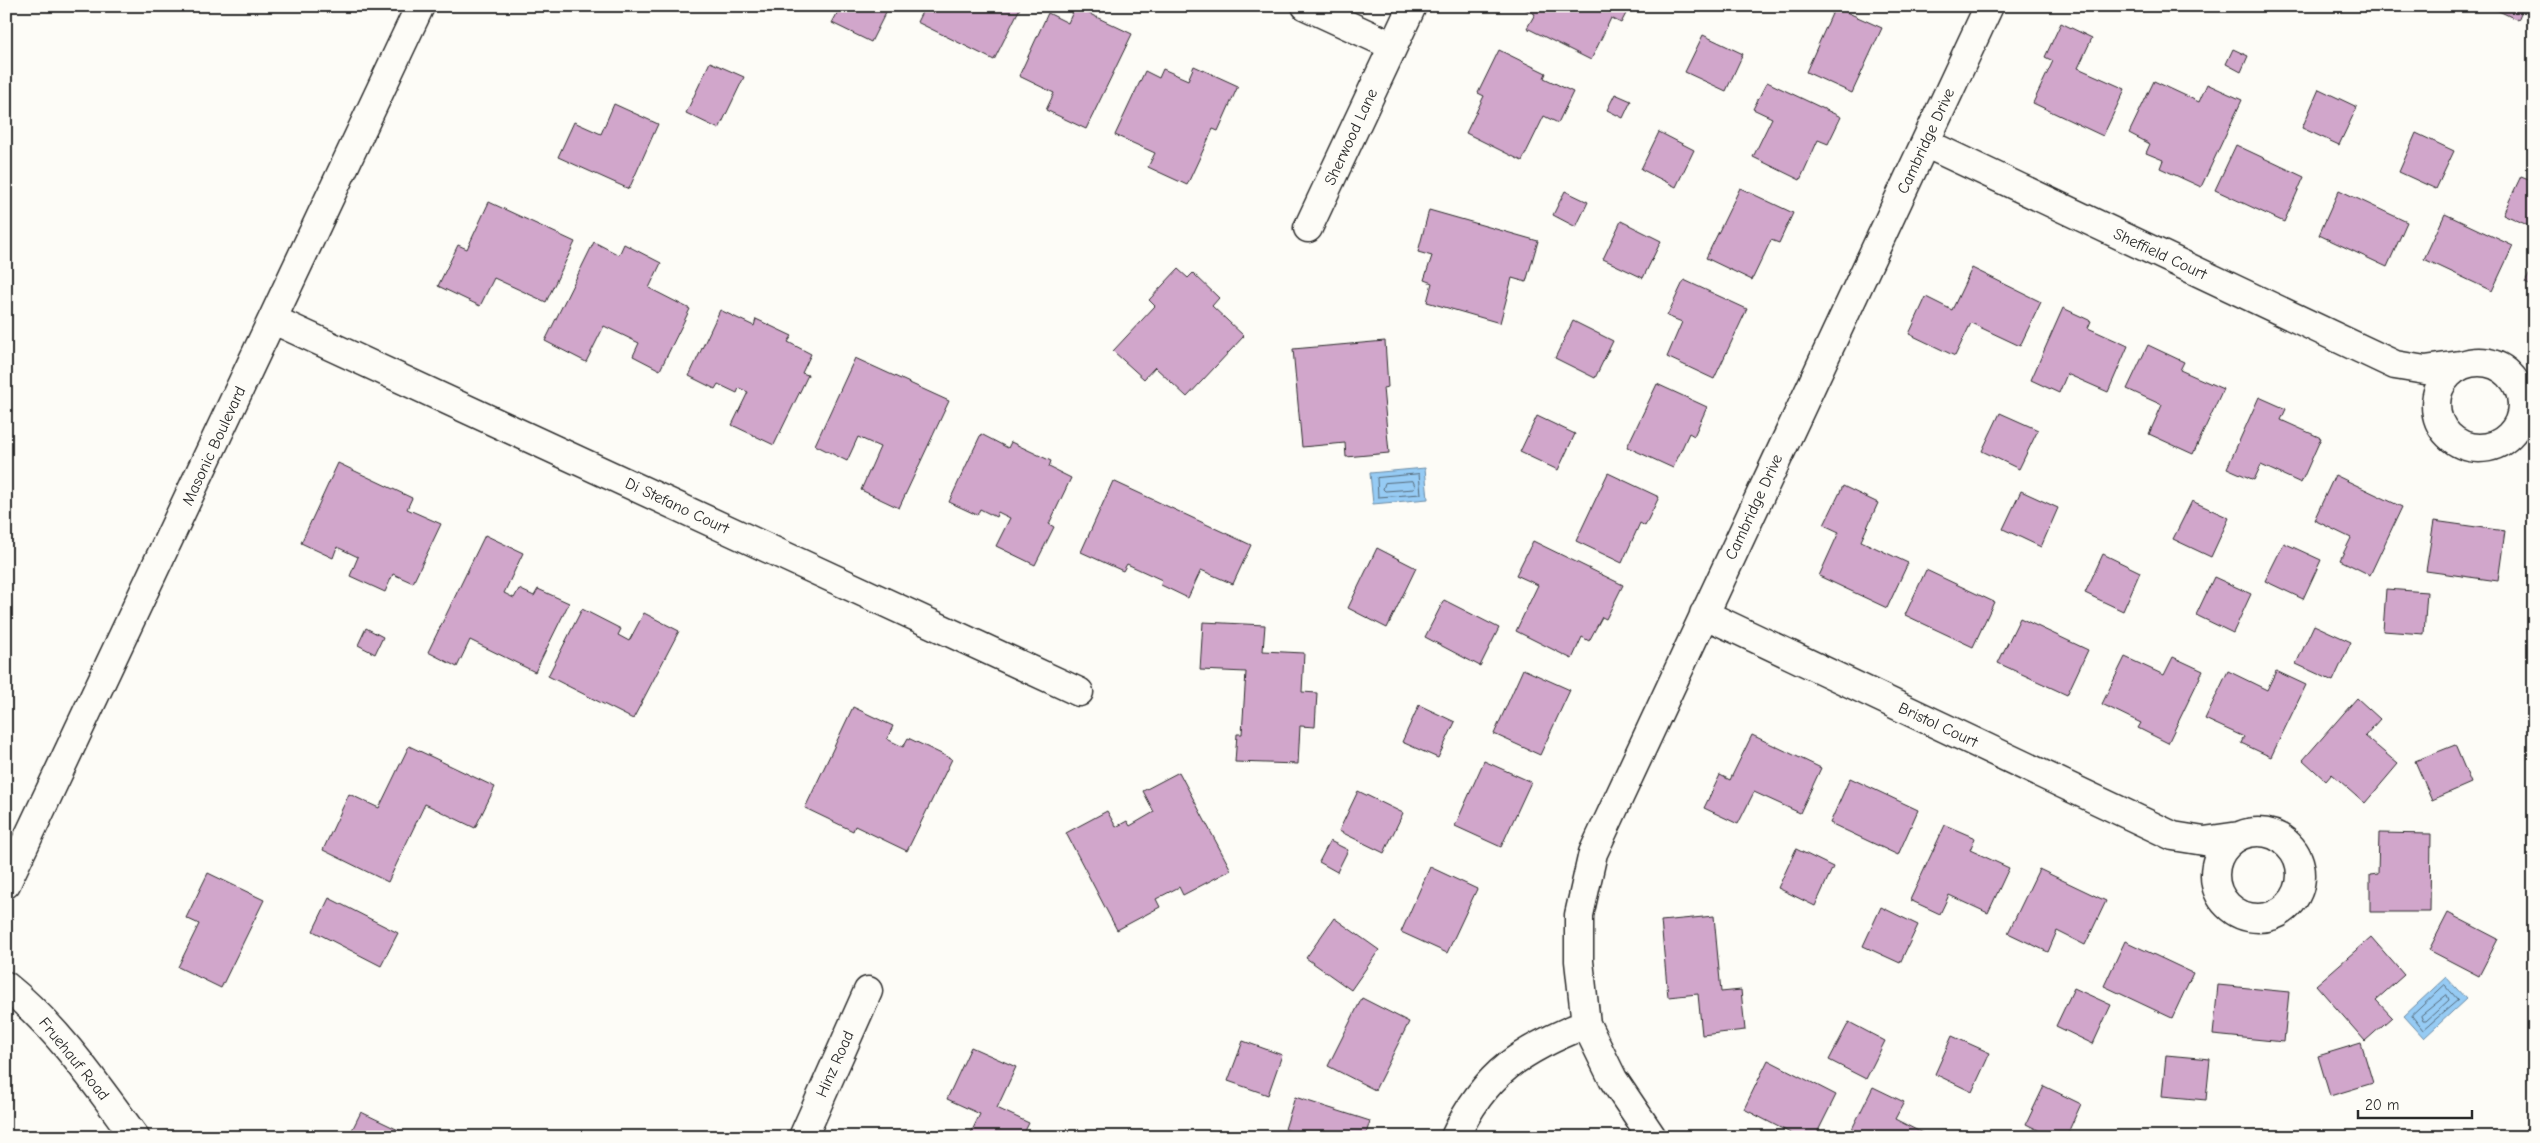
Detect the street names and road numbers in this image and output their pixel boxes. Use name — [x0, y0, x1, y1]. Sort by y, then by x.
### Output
street label: Cambridge Drive — [1894, 85, 1958, 197]
street label: Sherwood Lane — [1321, 86, 1381, 188]
street label: Sheffield Court — [2111, 225, 2210, 284]
street label: Masonic Boulevard — [179, 384, 249, 508]
street label: Cambridge Drive — [1722, 451, 1786, 563]
street label: Di Stefano Court — [622, 474, 732, 538]
street label: Bristol Court — [1896, 699, 1981, 751]
street label: Fruehauf Road — [35, 1014, 113, 1104]
street label: Hinz Road — [812, 1028, 858, 1100]

